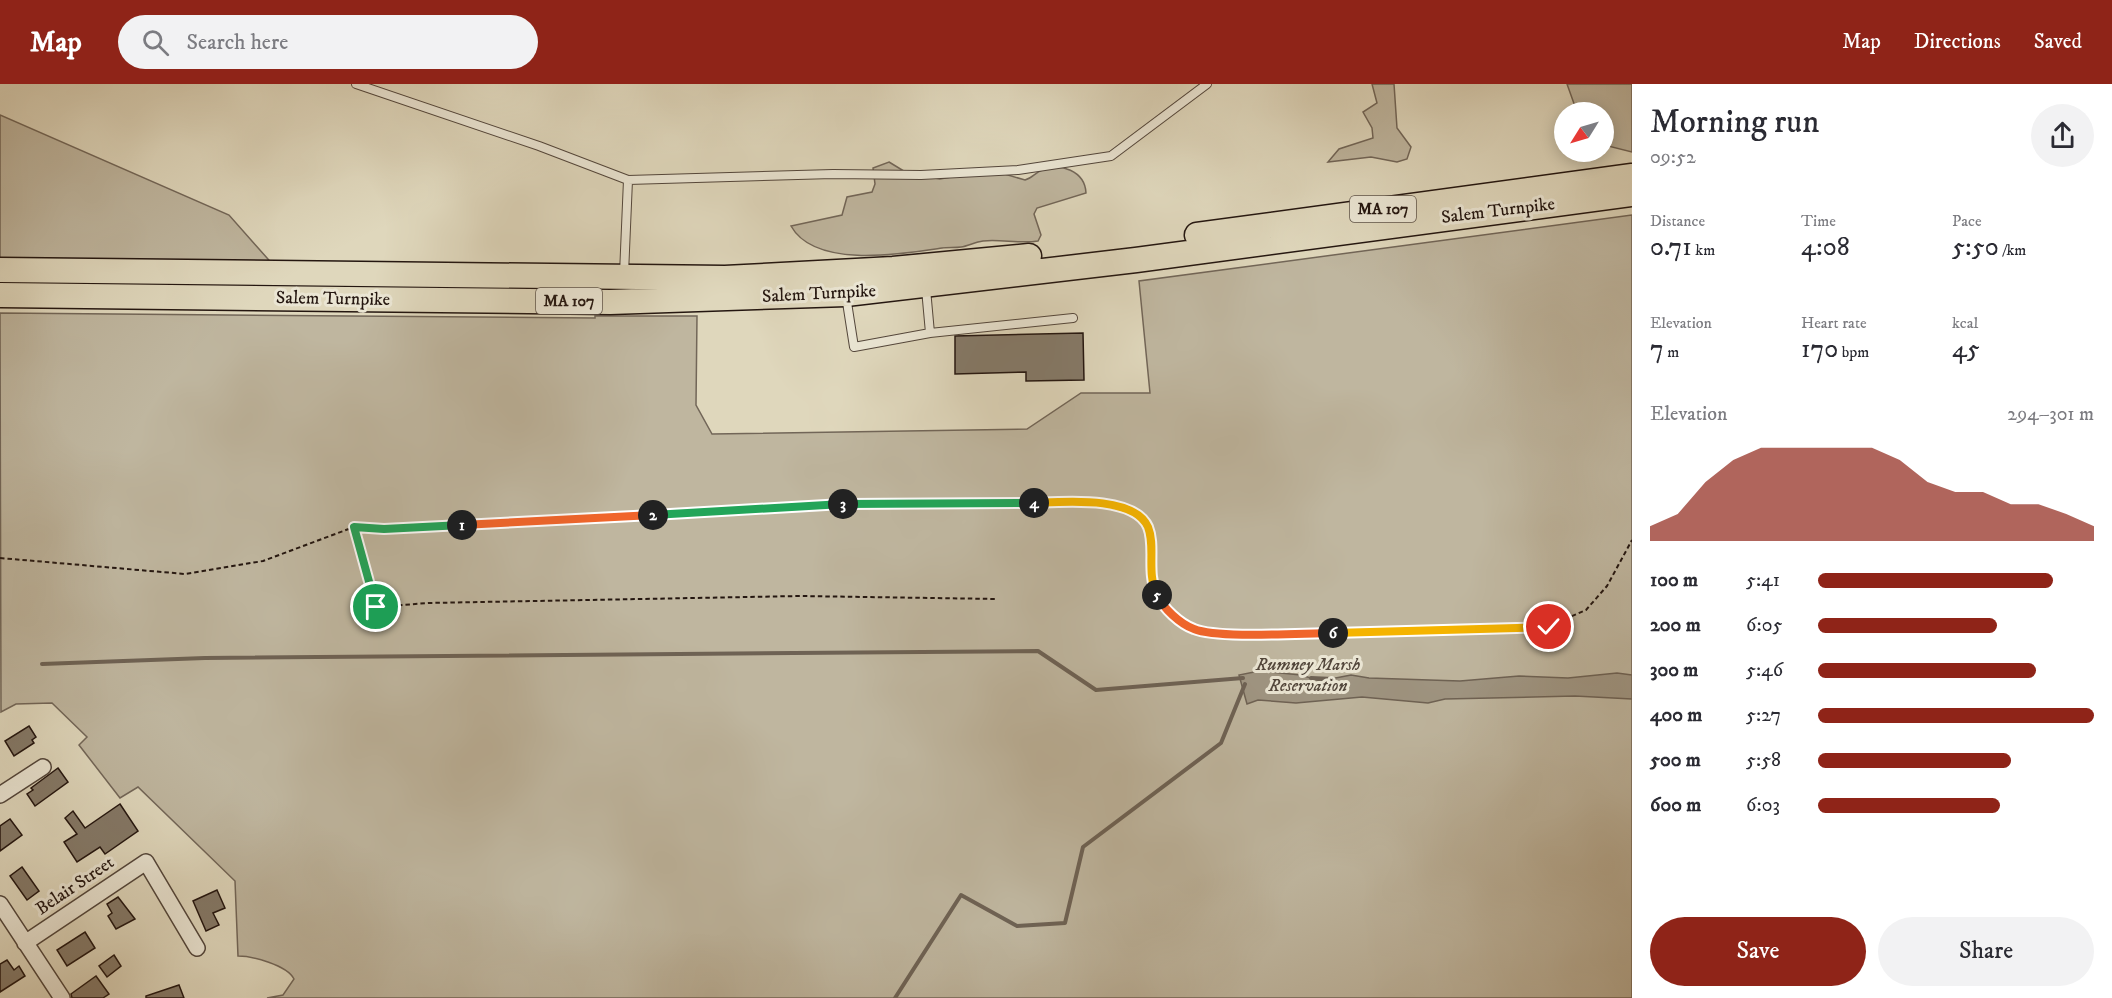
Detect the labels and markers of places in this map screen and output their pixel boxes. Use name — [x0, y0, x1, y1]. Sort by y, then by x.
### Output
pin: 4 — [1019, 488, 1049, 518]
pin: 3 — [828, 489, 858, 519]
pin: 2 — [638, 500, 668, 530]
pin: 1 — [447, 510, 477, 540]
pin: 5 — [1142, 580, 1172, 610]
pin — [350, 581, 401, 632]
pin — [1523, 601, 1574, 652]
pin: 6 — [1318, 618, 1348, 648]

